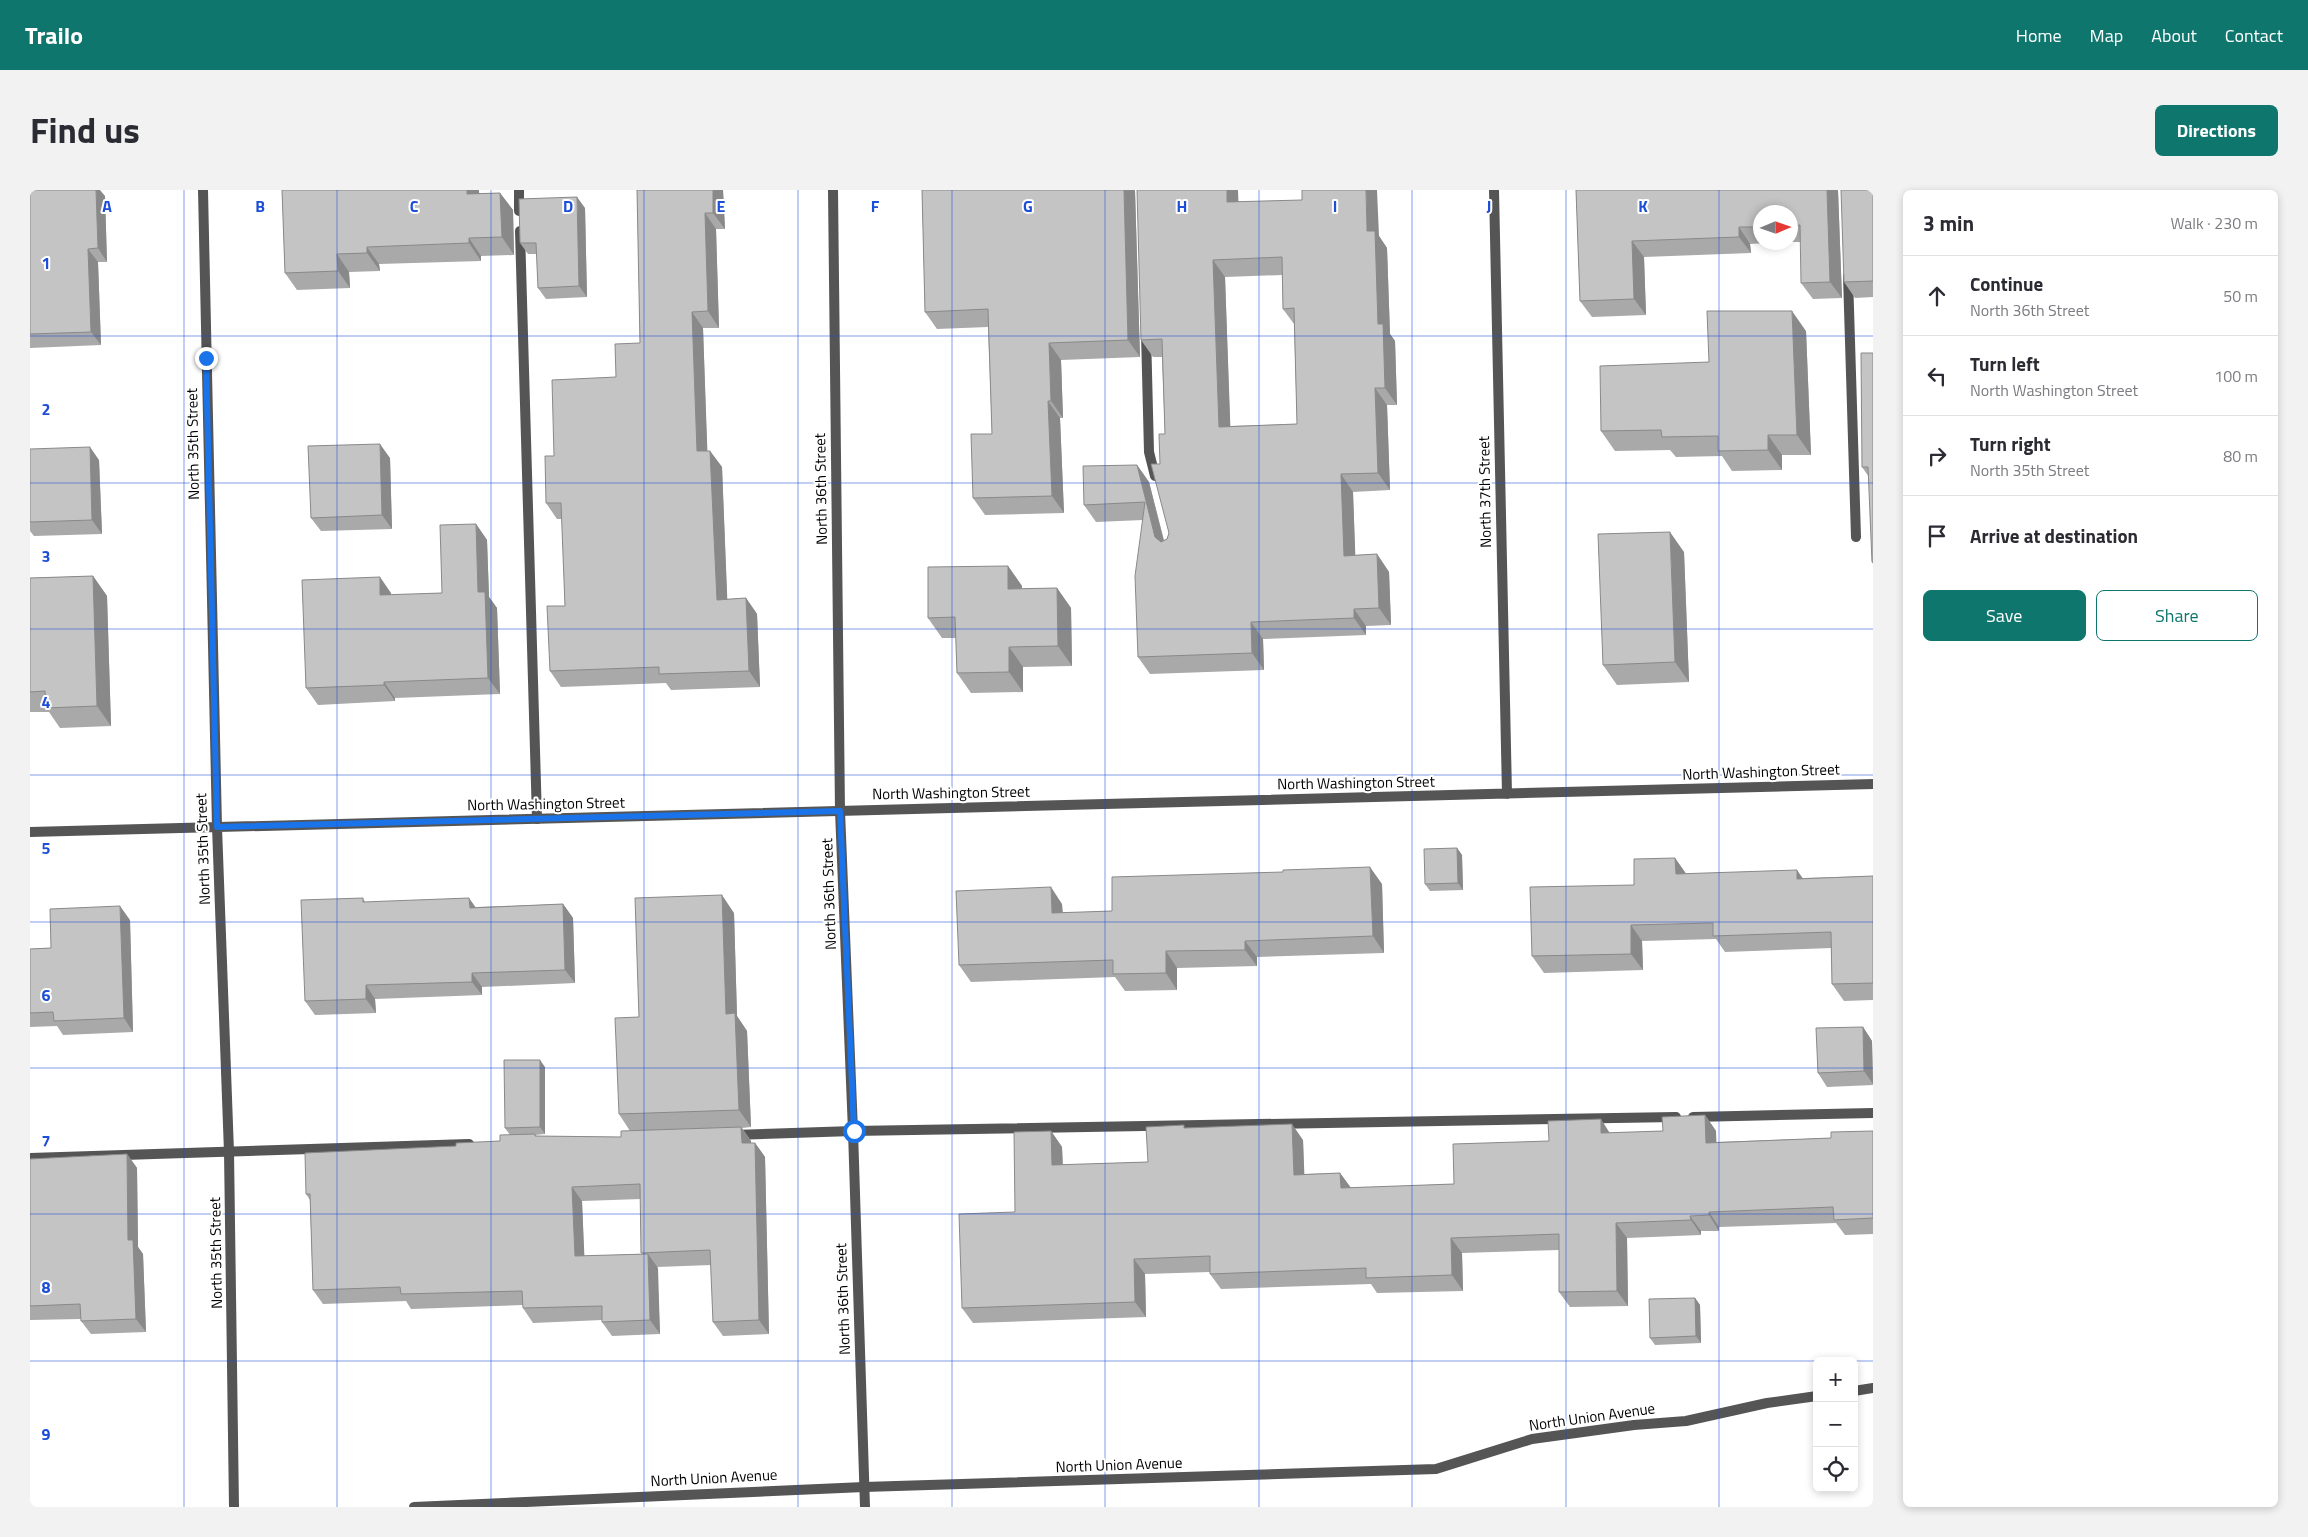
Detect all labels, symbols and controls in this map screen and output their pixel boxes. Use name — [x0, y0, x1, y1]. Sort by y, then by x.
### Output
text: Trailo — [25, 17, 83, 53]
text: Home — [2016, 22, 2062, 49]
text: Map — [2090, 22, 2123, 49]
text: About — [2151, 22, 2197, 49]
text: Contact — [2225, 22, 2283, 49]
text: Find us — [30, 103, 140, 157]
button: Directions — [2155, 105, 2278, 156]
text: A — [102, 194, 112, 218]
text: B — [255, 194, 265, 218]
text: C — [410, 194, 419, 218]
text: D — [563, 194, 573, 218]
text: E — [717, 194, 726, 218]
text: F — [871, 194, 880, 218]
text: G — [1023, 194, 1033, 218]
text: H — [1177, 194, 1187, 218]
text: I — [1333, 194, 1337, 218]
text: J — [1487, 194, 1491, 218]
text: K — [1638, 194, 1648, 218]
north arrow — [1753, 205, 1798, 250]
text: 3 min — [1923, 207, 1974, 239]
text: Walk · 230 m — [2170, 211, 2258, 235]
text: 1 — [42, 251, 50, 275]
text: Continue — [1970, 269, 2043, 298]
icon: ahead — [1923, 282, 1951, 310]
text: 50 m — [2223, 284, 2258, 308]
text: North 36th Street — [1970, 298, 2089, 322]
route end — [195, 347, 218, 370]
text: Turn left — [1970, 349, 2040, 378]
icon: left — [1923, 362, 1951, 390]
text: 100 m — [2214, 364, 2258, 388]
text: North Washington Street — [1970, 378, 2138, 402]
street label: North 35th Street — [180, 387, 205, 500]
text: 2 — [42, 397, 50, 421]
text: Turn right — [1970, 429, 2051, 458]
street label: North 36th Street — [808, 432, 833, 545]
street label: North 37th Street — [1472, 435, 1497, 548]
icon: right — [1923, 442, 1951, 470]
text: 80 m — [2223, 444, 2258, 468]
text: North 35th Street — [1970, 458, 2089, 482]
text: Arrive at destination — [1970, 521, 2138, 550]
icon: arrive — [1923, 522, 1951, 550]
text: 3 — [42, 544, 50, 568]
button: Save — [1923, 590, 2086, 641]
button: Share — [2096, 590, 2258, 641]
text: 4 — [42, 690, 51, 714]
street label: North Washington Street — [1682, 757, 1841, 786]
street label: North Washington Street — [1277, 770, 1436, 795]
street label: North Washington Street — [872, 780, 1031, 805]
street label: North Washington Street — [467, 791, 626, 816]
street label: North 35th Street — [189, 792, 216, 905]
text: 5 — [42, 836, 51, 860]
street label: North 36th Street — [815, 837, 842, 950]
text: 6 — [42, 983, 51, 1007]
route start — [843, 1120, 866, 1143]
text: 7 — [42, 1129, 50, 1153]
street label: North 35th Street — [203, 1196, 228, 1309]
street label: North 36th Street — [829, 1242, 856, 1355]
text: 8 — [42, 1275, 51, 1299]
map controls — [1813, 1357, 1858, 1492]
button: + — [1813, 1357, 1858, 1402]
street label: North Union Avenue — [1527, 1396, 1656, 1437]
button: − — [1813, 1402, 1858, 1447]
text: 9 — [42, 1422, 51, 1446]
button: locate — [1813, 1447, 1858, 1492]
street label: North Union Avenue — [1055, 1451, 1183, 1478]
street label: North Union Avenue — [650, 1463, 778, 1492]

